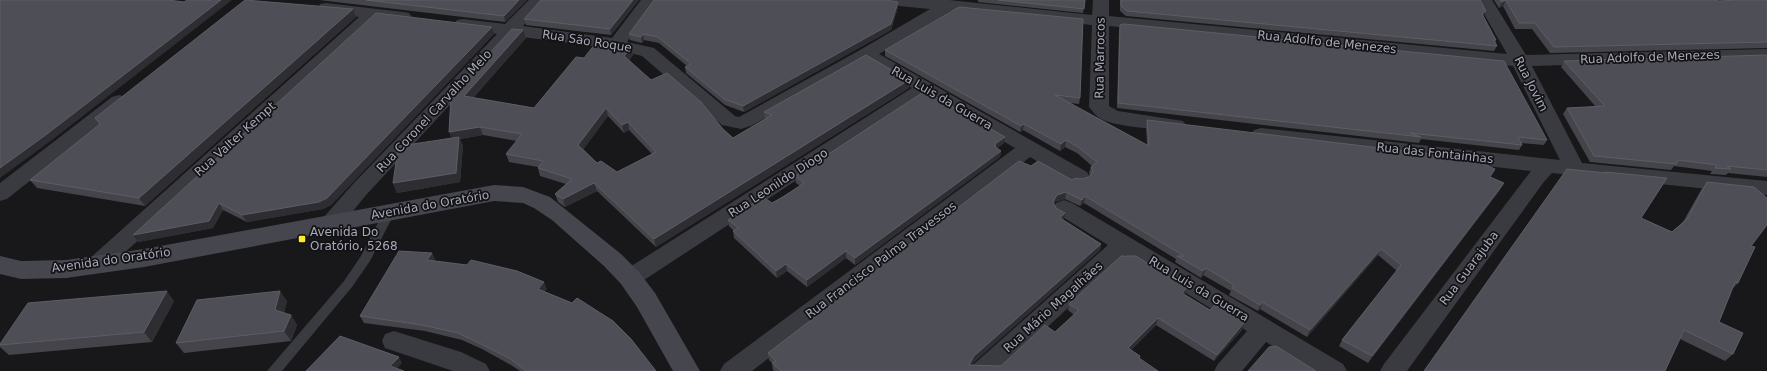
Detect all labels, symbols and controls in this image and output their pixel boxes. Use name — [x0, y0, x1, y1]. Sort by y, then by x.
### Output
street label: Rua Marrocos — [1092, 17, 1108, 99]
street label: Rua São Roque — [541, 27, 633, 55]
street label: Rua Adolfo de Menezes — [1257, 28, 1397, 56]
street label: Rua Coronel Carvalho Melo — [374, 47, 494, 175]
street label: Rua Adolfo de Menezes — [1580, 48, 1720, 66]
street label: Rua Jovim — [1511, 54, 1551, 114]
street label: Rua Luis da Guerra — [889, 63, 995, 133]
street label: Rua Valter Kempt — [192, 99, 279, 179]
street label: Rua das Fontainhas — [1376, 140, 1494, 166]
street label: Rua Leonildo Diogo — [726, 146, 830, 220]
street label: Avenida do Oratório — [370, 188, 490, 222]
street label: Rua Francisco Palma Travessos — [803, 199, 959, 321]
place label: Avenida Do Oratório, 5268 — [310, 225, 398, 253]
street label: Rua Guarajuba — [1437, 228, 1501, 308]
marker: Avenida Do Oratório, 5268 — [297, 234, 307, 244]
street label: Avenida do Oratório — [51, 245, 171, 275]
street label: Rua Luis da Guerra — [1146, 254, 1252, 324]
street label: Rua Mário Magalhães — [1001, 259, 1105, 355]

